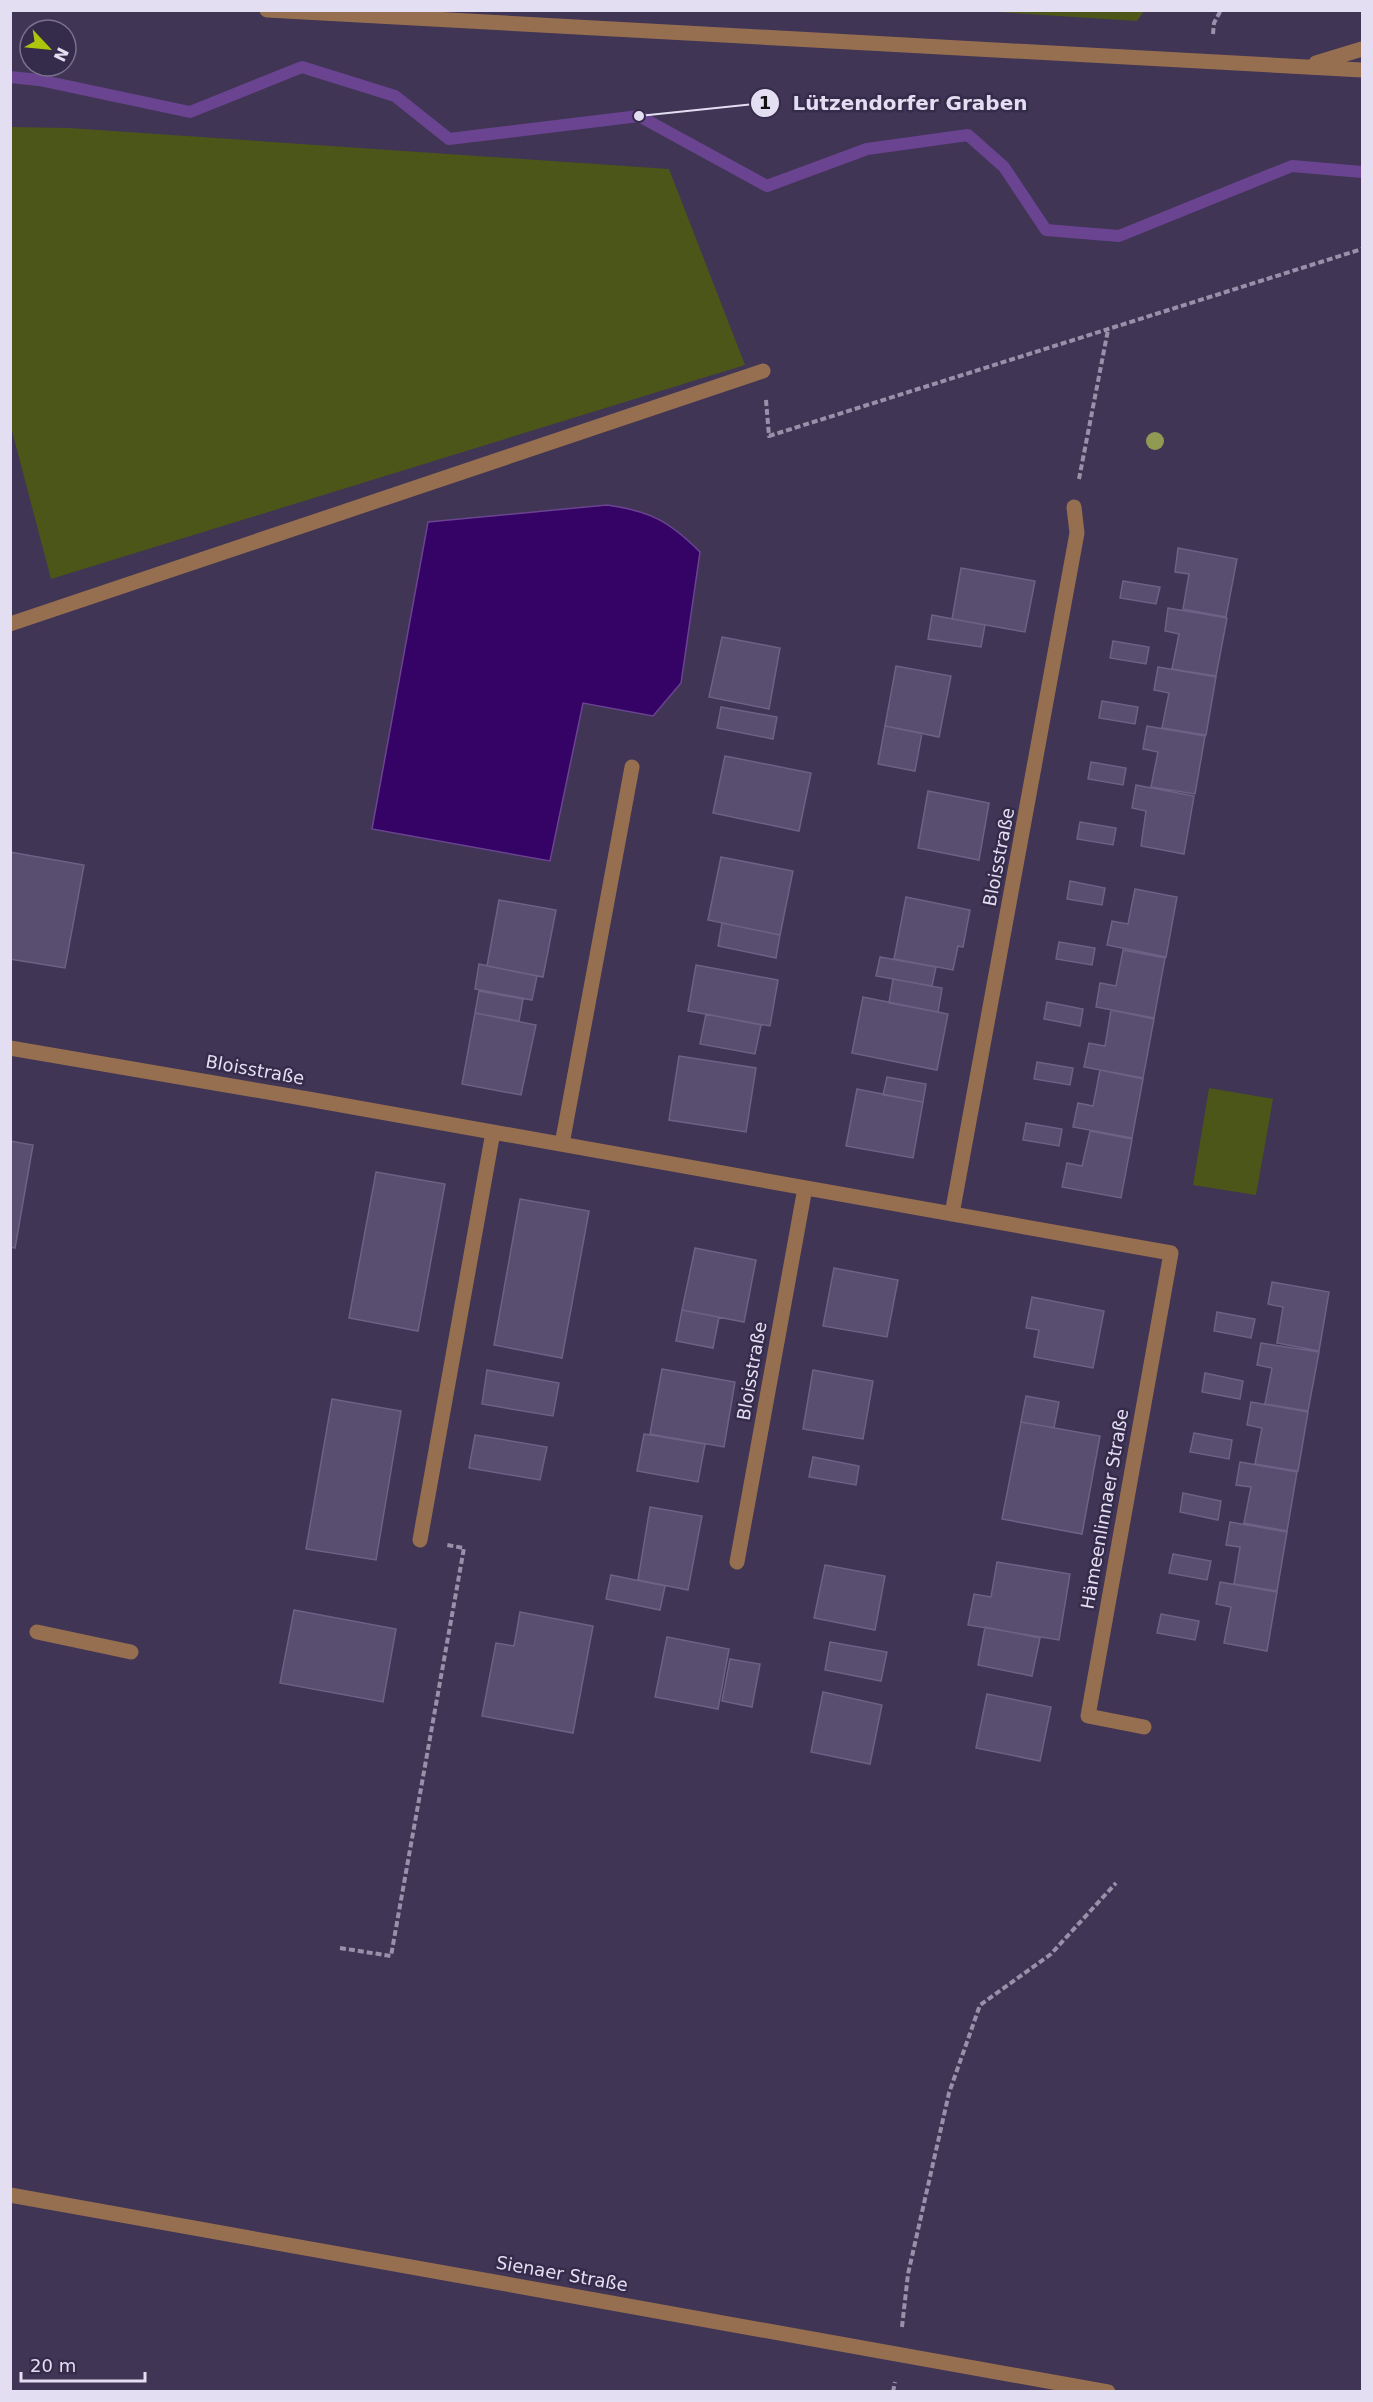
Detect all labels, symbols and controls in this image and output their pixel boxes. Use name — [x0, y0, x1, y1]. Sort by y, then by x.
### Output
north arrow — [18, 18, 78, 78]
text: N — [50, 44, 73, 65]
callout: Lützendorfer Graben — [750, 84, 1039, 122]
text: Lützendorfer Graben — [793, 91, 1027, 115]
text: 1 — [759, 92, 771, 113]
street label: Bloisstraße — [979, 806, 1018, 908]
street label: Bloisstraße — [204, 1050, 306, 1089]
street label: Bloisstraße — [732, 1320, 771, 1422]
street label: Hämeenlinnaer Straße — [1077, 1407, 1132, 1611]
street label: Sienaer Straße — [495, 2252, 630, 2295]
scale bar — [21, 2345, 146, 2383]
text: 20 m — [30, 2355, 76, 2376]

